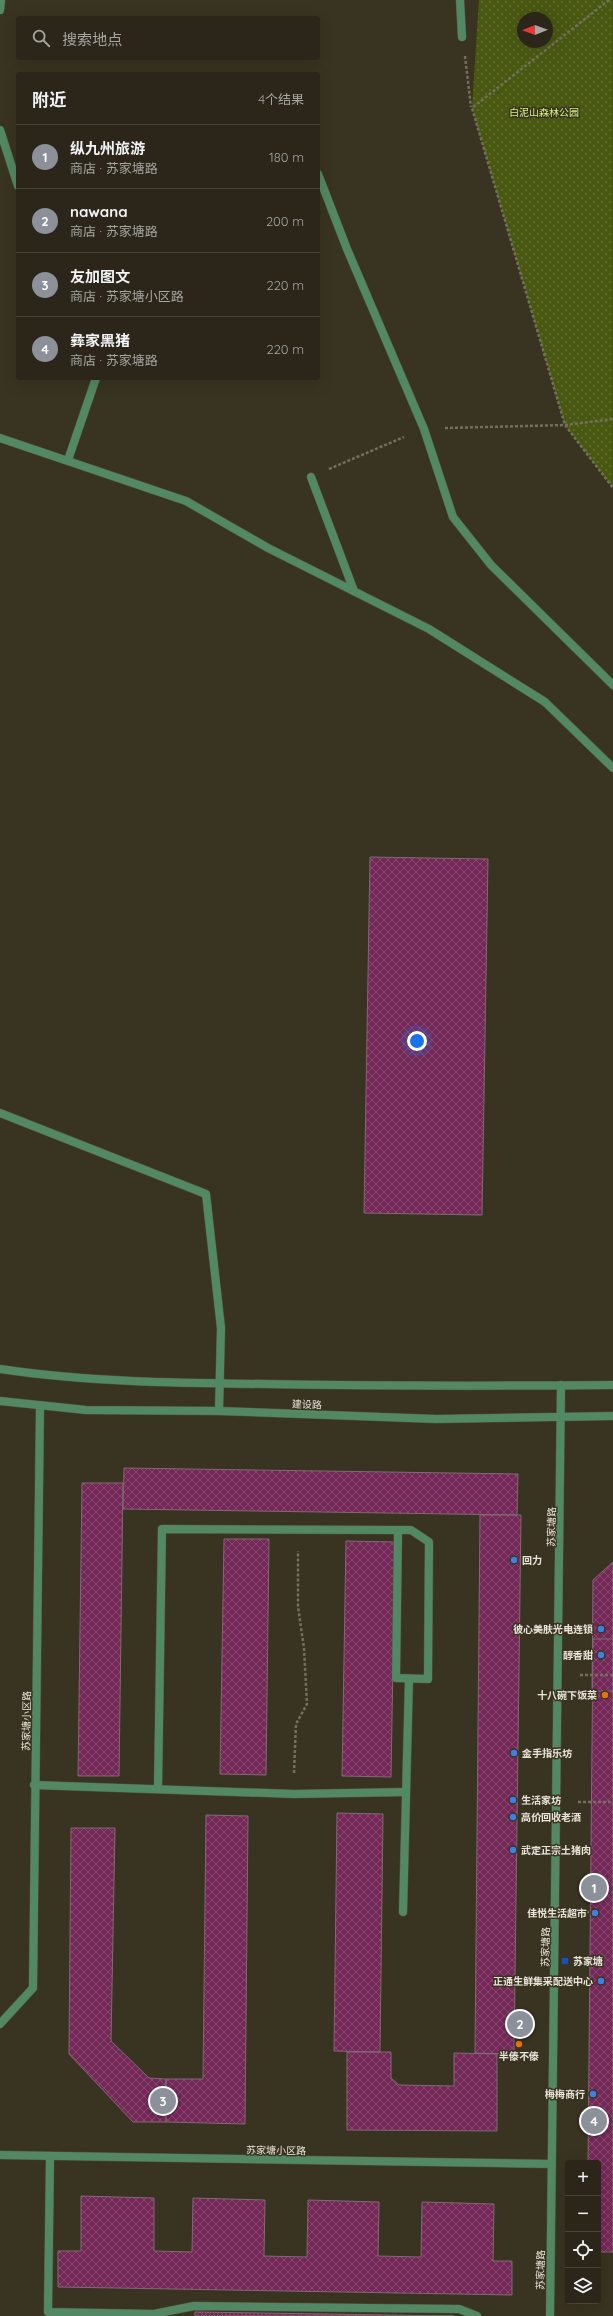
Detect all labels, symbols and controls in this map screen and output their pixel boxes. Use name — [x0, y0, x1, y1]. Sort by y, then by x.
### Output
north arrow — [517, 12, 553, 48]
search box — [16, 16, 320, 60]
icon: search — [30, 27, 52, 49]
text: 搜索地点 — [62, 30, 122, 49]
text: 附近 — [32, 89, 66, 110]
text: 4个结果 — [258, 91, 304, 107]
park label: 白泥山森林公园 — [509, 106, 579, 119]
text: 纵九州旅游 — [70, 139, 145, 158]
text: 1 — [42, 149, 48, 165]
text: 180 m — [269, 149, 304, 165]
text: 商店 · 苏家塘路 — [70, 160, 158, 176]
text: nawana — [70, 202, 128, 221]
text: 2 — [41, 213, 49, 229]
text: 200 m — [266, 213, 304, 229]
text: 商店 · 苏家塘路 — [70, 223, 158, 239]
text: 友加图文 — [70, 267, 130, 286]
text: 3 — [42, 277, 48, 293]
text: 220 m — [266, 277, 304, 293]
text: 商店 · 苏家塘小区路 — [70, 288, 184, 304]
text: 彝家黑猪 — [70, 331, 130, 350]
text: 4 — [41, 341, 49, 357]
text: 220 m — [266, 341, 304, 357]
text: 商店 · 苏家塘路 — [70, 352, 158, 368]
your location — [407, 1031, 427, 1051]
street label: 建设路 — [292, 1397, 322, 1412]
street label: 苏家塘路 — [545, 1507, 558, 1547]
place label: 回力 — [522, 1554, 542, 1567]
marker: 回力 — [509, 1555, 519, 1565]
place label: 彼心美肤光电连锁 — [513, 1623, 593, 1636]
marker: 彼心美肤光电连锁 — [596, 1624, 606, 1634]
place label: 醇香甜 — [563, 1649, 593, 1662]
marker: 醇香甜 — [596, 1650, 606, 1660]
place label: 十八碗下饭菜 — [537, 1689, 597, 1702]
marker: 十八碗下饭菜 — [600, 1690, 610, 1700]
street label: 苏家塘小区路 — [19, 1691, 34, 1751]
place label: 金手指乐坊 — [521, 1747, 572, 1760]
marker: 金手指乐坊 — [509, 1748, 519, 1758]
place label: 生活家坊 — [521, 1794, 561, 1807]
marker: 生活家坊 — [508, 1795, 518, 1805]
place label: 高价回收老酒 — [521, 1811, 582, 1824]
marker: 高价回收老酒 — [508, 1812, 518, 1822]
place label: 武定正宗土猪肉 — [521, 1844, 591, 1857]
marker: 武定正宗土猪肉 — [508, 1845, 518, 1855]
pin: 1 — [581, 1873, 607, 1903]
place label: 佳悦生活超市 — [527, 1907, 587, 1920]
marker: 佳悦生活超市 — [590, 1908, 600, 1918]
street label: 苏家塘路 — [539, 1927, 552, 1967]
place label: 苏家塘 — [573, 1955, 603, 1968]
marker: 苏家塘 — [560, 1956, 570, 1966]
place label: 正通生鲜集采配送中心 — [493, 1975, 593, 1988]
marker: 正通生鲜集采配送中心 — [596, 1976, 606, 1986]
pin: 2 — [507, 2009, 533, 2039]
marker: 半傣不傣 — [514, 2039, 524, 2049]
place label: 半傣不傣 — [499, 2050, 539, 2063]
pin: 3 — [150, 2086, 176, 2116]
place label: 梅梅商行 — [544, 2088, 585, 2101]
marker: 梅梅商行 — [588, 2089, 598, 2099]
pin: 4 — [581, 2106, 607, 2136]
street label: 苏家塘小区路 — [246, 2143, 306, 2158]
map controls — [565, 2160, 601, 2304]
button: + — [565, 2160, 601, 2196]
button: − — [565, 2196, 601, 2232]
button: locate — [565, 2232, 601, 2268]
street label: 苏家塘路 — [534, 2250, 547, 2290]
button: layers — [565, 2268, 601, 2304]

